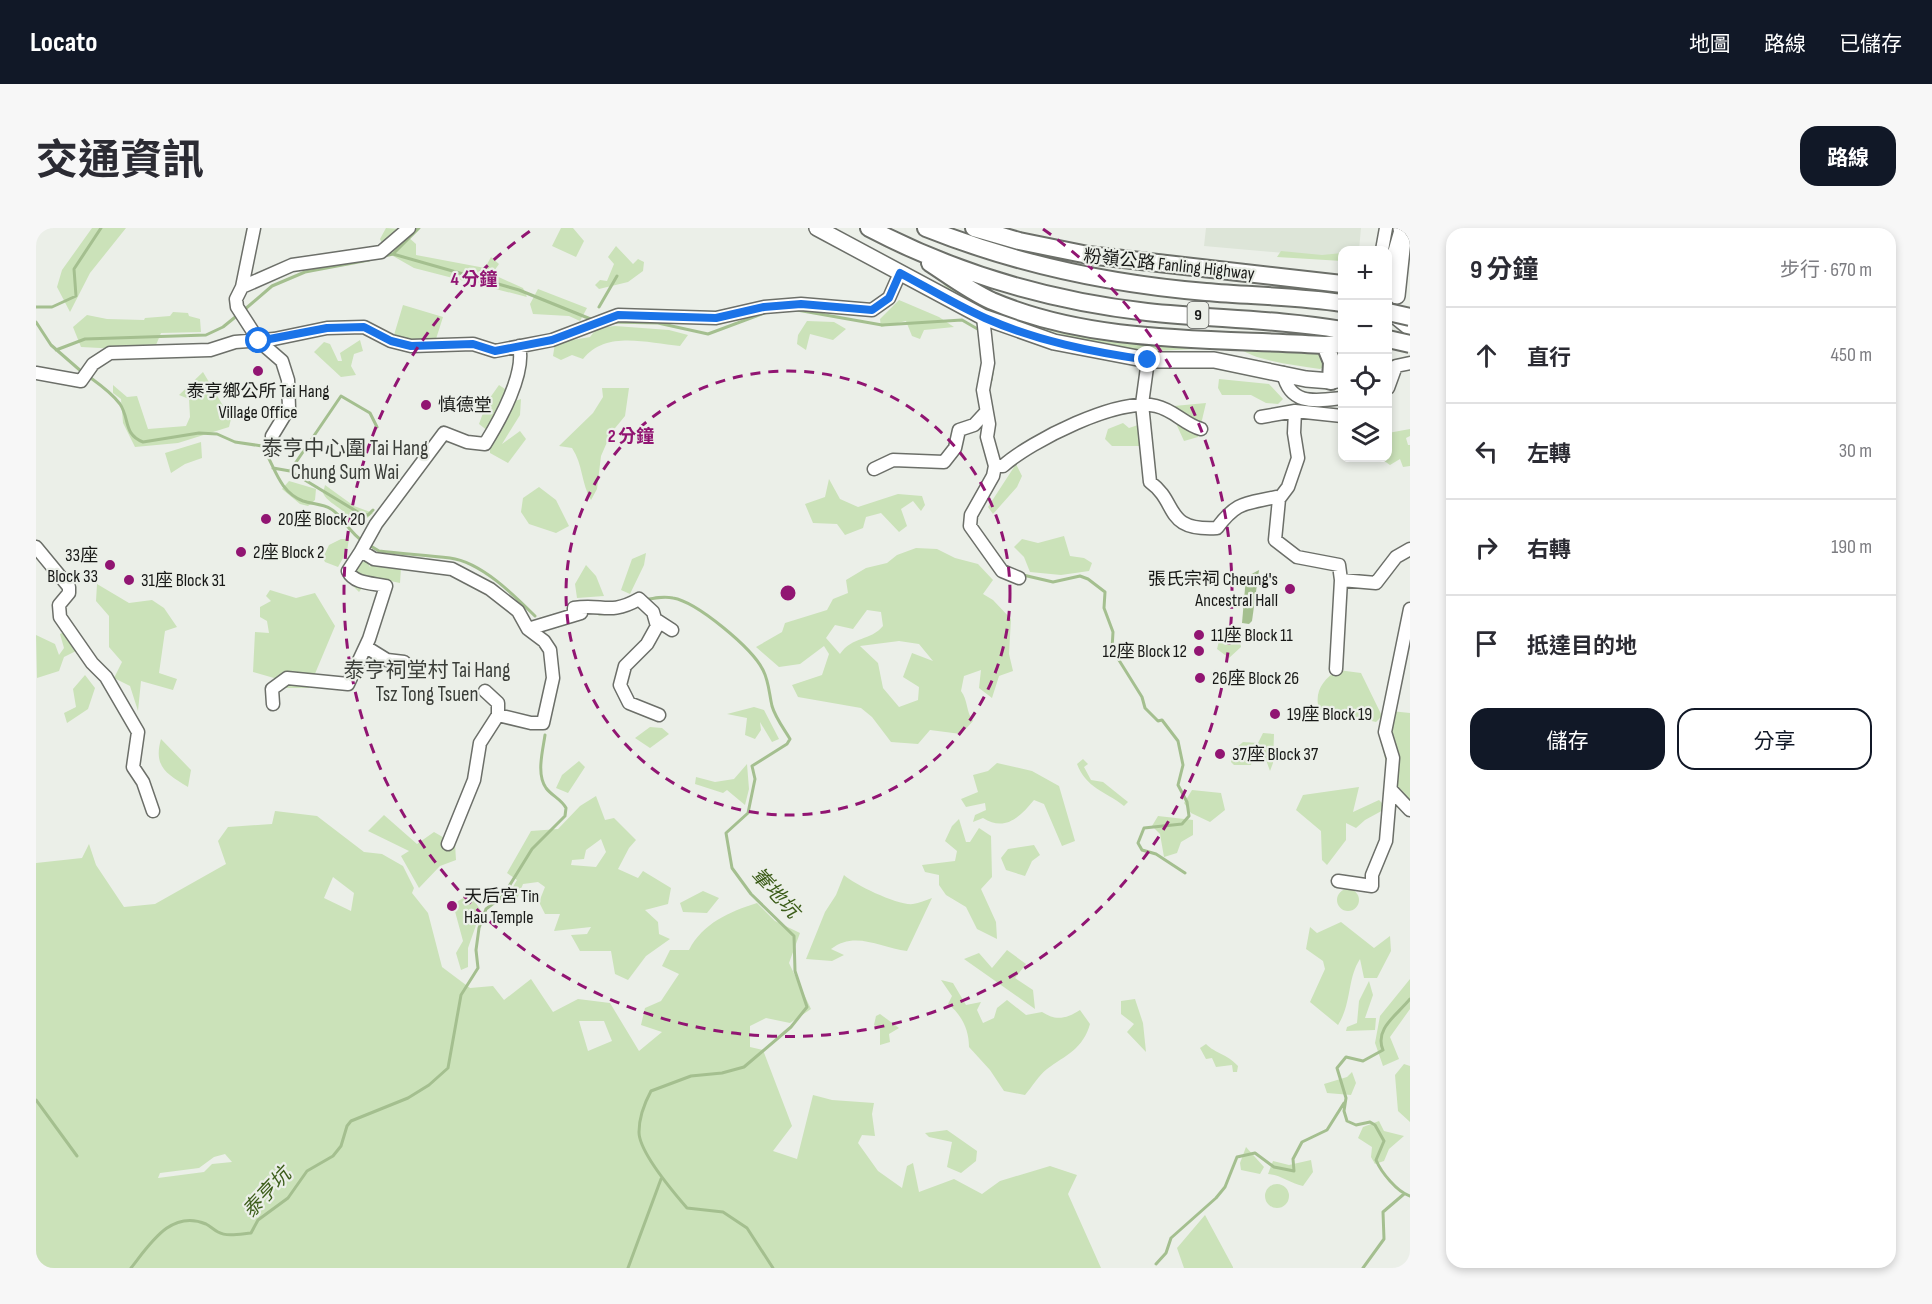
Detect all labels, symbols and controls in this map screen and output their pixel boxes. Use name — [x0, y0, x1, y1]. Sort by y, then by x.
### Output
text: Locato — [30, 26, 97, 59]
text: 地圖 — [1689, 32, 1731, 57]
text: 路線 — [1764, 32, 1806, 57]
text: 已儲存 — [1839, 32, 1902, 57]
button: 路線 — [1800, 126, 1896, 186]
text: 交通資訊 — [36, 136, 204, 187]
street label: 粉嶺公路 Fanling Highway — [1082, 246, 1256, 284]
map controls — [1338, 246, 1392, 462]
button: + — [1338, 246, 1392, 300]
text: 9 分鐘 — [1470, 255, 1538, 286]
text: 步行 · 670 m — [1780, 258, 1872, 282]
text: 4 分鐘 — [450, 269, 498, 290]
button: − — [1338, 300, 1392, 354]
road number: 9 — [1188, 302, 1208, 328]
route start — [245, 327, 271, 353]
icon: ahead — [1470, 339, 1503, 372]
text: 450 m — [1831, 343, 1872, 367]
text: 直行 — [1527, 345, 1571, 372]
route end — [1134, 346, 1160, 372]
button: locate — [1338, 354, 1392, 408]
marker: 泰亨鄉公所 Tai Hang Village Office — [251, 364, 265, 378]
place label: 泰亨鄉公所 Tai Hang Village Office — [186, 381, 330, 423]
place label: 慎德堂 — [438, 395, 492, 416]
marker: 慎德堂 — [419, 398, 433, 412]
button: layers — [1338, 408, 1392, 462]
text: 2 分鐘 — [608, 426, 654, 447]
icon: left — [1470, 435, 1503, 468]
district label: 泰亨中心圍 Tai Hang Chung Sum Wai — [262, 436, 428, 485]
text: 30 m — [1839, 439, 1872, 463]
text: 左轉 — [1527, 441, 1571, 468]
place label: 20座 Block 20 — [278, 509, 366, 530]
marker: 20座 Block 20 — [259, 512, 273, 526]
icon: right — [1470, 531, 1503, 564]
text: 190 m — [1831, 535, 1872, 559]
text: 右轉 — [1527, 537, 1571, 564]
place label: 2座 Block 2 — [253, 542, 324, 563]
place label: 33座 Block 33 — [47, 545, 98, 587]
marker: 2座 Block 2 — [234, 545, 248, 559]
marker: 33座 Block 33 — [103, 558, 117, 572]
place label: 張氏宗祠 Cheung's Ancestral Hall — [1148, 569, 1278, 611]
place label: 31座 Block 31 — [141, 570, 226, 591]
marker: 31座 Block 31 — [122, 573, 136, 587]
marker: 張氏宗祠 Cheung's Ancestral Hall — [1283, 582, 1297, 596]
centre of rings — [778, 583, 798, 603]
place label: 11座 Block 11 — [1211, 625, 1294, 646]
icon: arrive — [1470, 627, 1503, 660]
marker: 11座 Block 11 — [1192, 628, 1206, 642]
text: 抵達目的地 — [1527, 633, 1637, 660]
place label: 12座 Block 12 — [1103, 641, 1187, 662]
marker: 12座 Block 12 — [1192, 644, 1206, 658]
district label: 泰亨祠堂村 Tai Hang Tsz Tong Tsuen — [344, 658, 510, 707]
place label: 26座 Block 26 — [1212, 668, 1299, 689]
marker: 26座 Block 26 — [1193, 671, 1207, 685]
place label: 19座 Block 19 — [1287, 704, 1372, 725]
marker: 19座 Block 19 — [1268, 707, 1282, 721]
button: 儲存 — [1470, 708, 1665, 770]
button: 分享 — [1677, 708, 1872, 770]
place label: 37座 Block 37 — [1232, 744, 1319, 765]
marker: 37座 Block 37 — [1213, 747, 1227, 761]
water label: 輋地坑 — [746, 863, 806, 925]
place label: 天后宮 Tin Hau Temple — [464, 886, 539, 928]
marker: 天后宮 Tin Hau Temple — [445, 899, 459, 913]
water label: 泰亨坑 — [238, 1161, 298, 1223]

